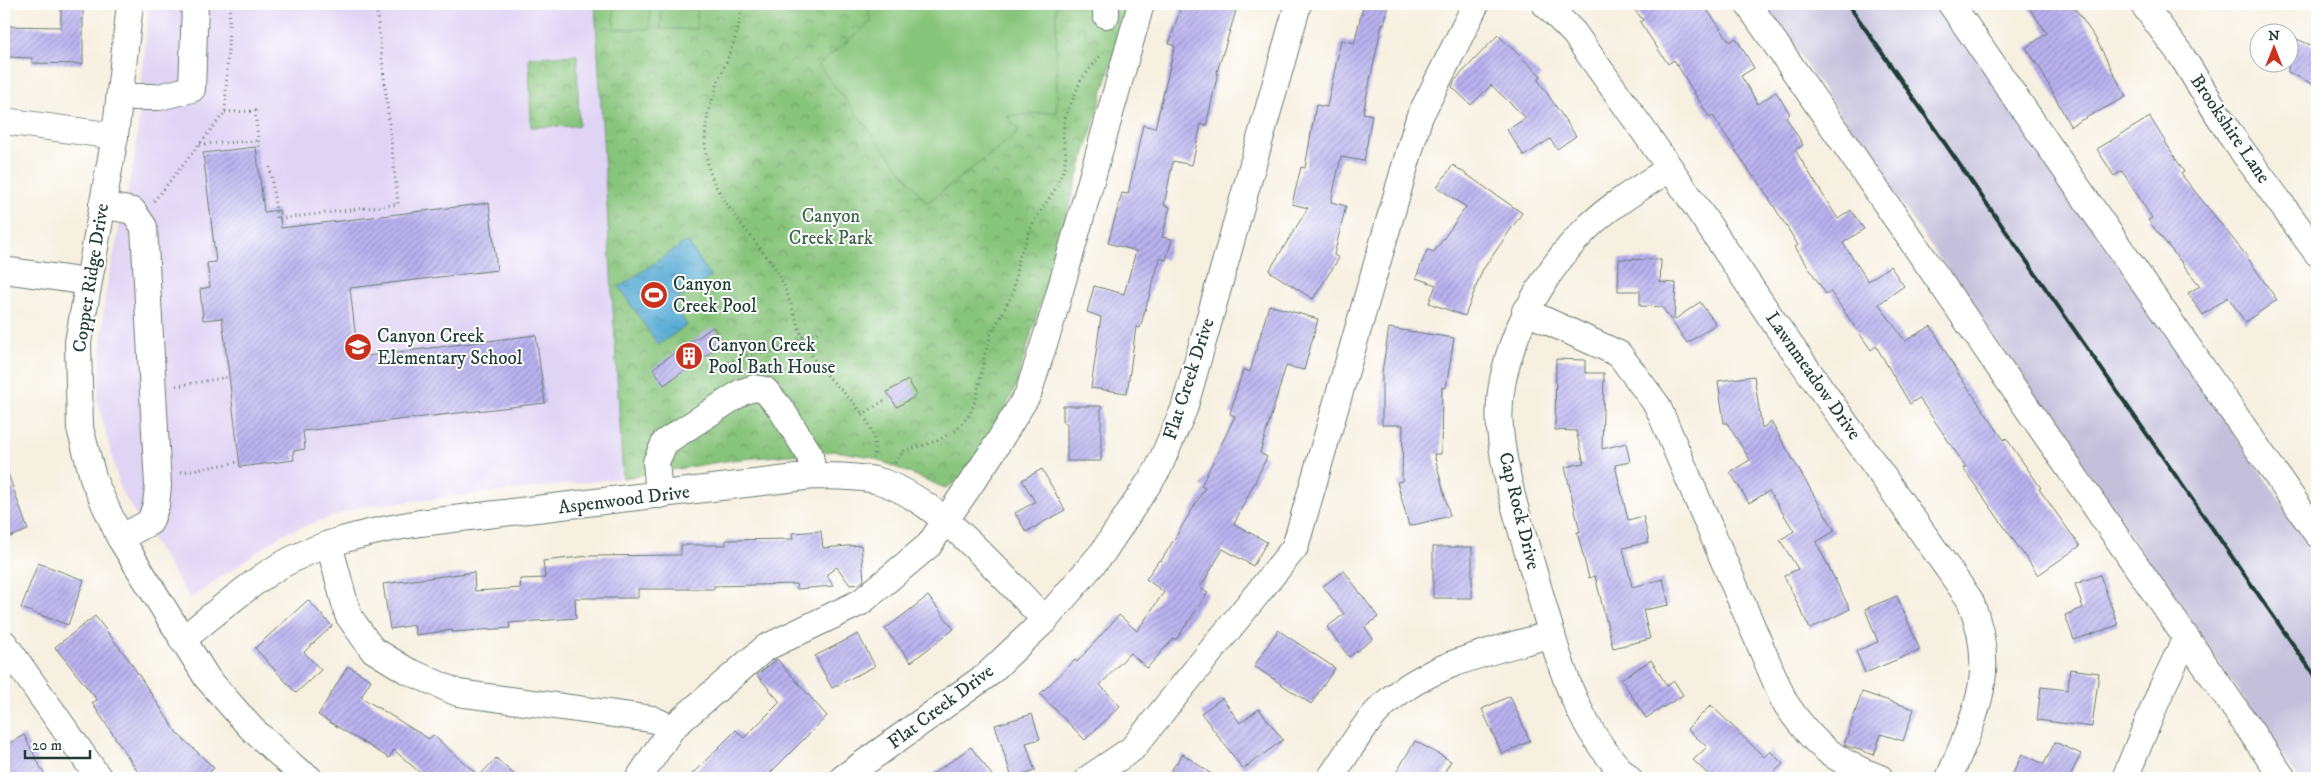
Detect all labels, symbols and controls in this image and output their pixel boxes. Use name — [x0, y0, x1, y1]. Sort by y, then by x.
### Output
north arrow — [2248, 22, 2298, 72]
text: N — [2268, 27, 2280, 45]
street label: Brookshire Lane — [2185, 70, 2275, 188]
street label: Copper Ridge Drive — [68, 202, 114, 354]
park label: Canyon Creek Park — [789, 205, 874, 250]
place label: Canyon Creek Pool — [673, 273, 757, 318]
sports icon: Canyon Creek Pool — [639, 280, 669, 310]
street label: Lawnmeadow Drive — [1760, 308, 1866, 445]
street label: Flat Creek Drive — [1158, 315, 1220, 443]
place label: Canyon Creek Elementary School — [377, 325, 523, 370]
school or university icon: Canyon Creek Elementary School — [343, 332, 373, 362]
place label: Canyon Creek Pool Bath House — [708, 334, 836, 379]
building icon: Canyon Creek Pool Bath House — [674, 341, 704, 371]
street label: Cap Rock Drive — [1493, 450, 1545, 572]
street label: Aspenwood Drive — [557, 481, 691, 519]
street label: Flat Creek Drive — [883, 660, 999, 754]
scale bar — [25, 727, 90, 759]
text: 20 m — [32, 736, 62, 755]

